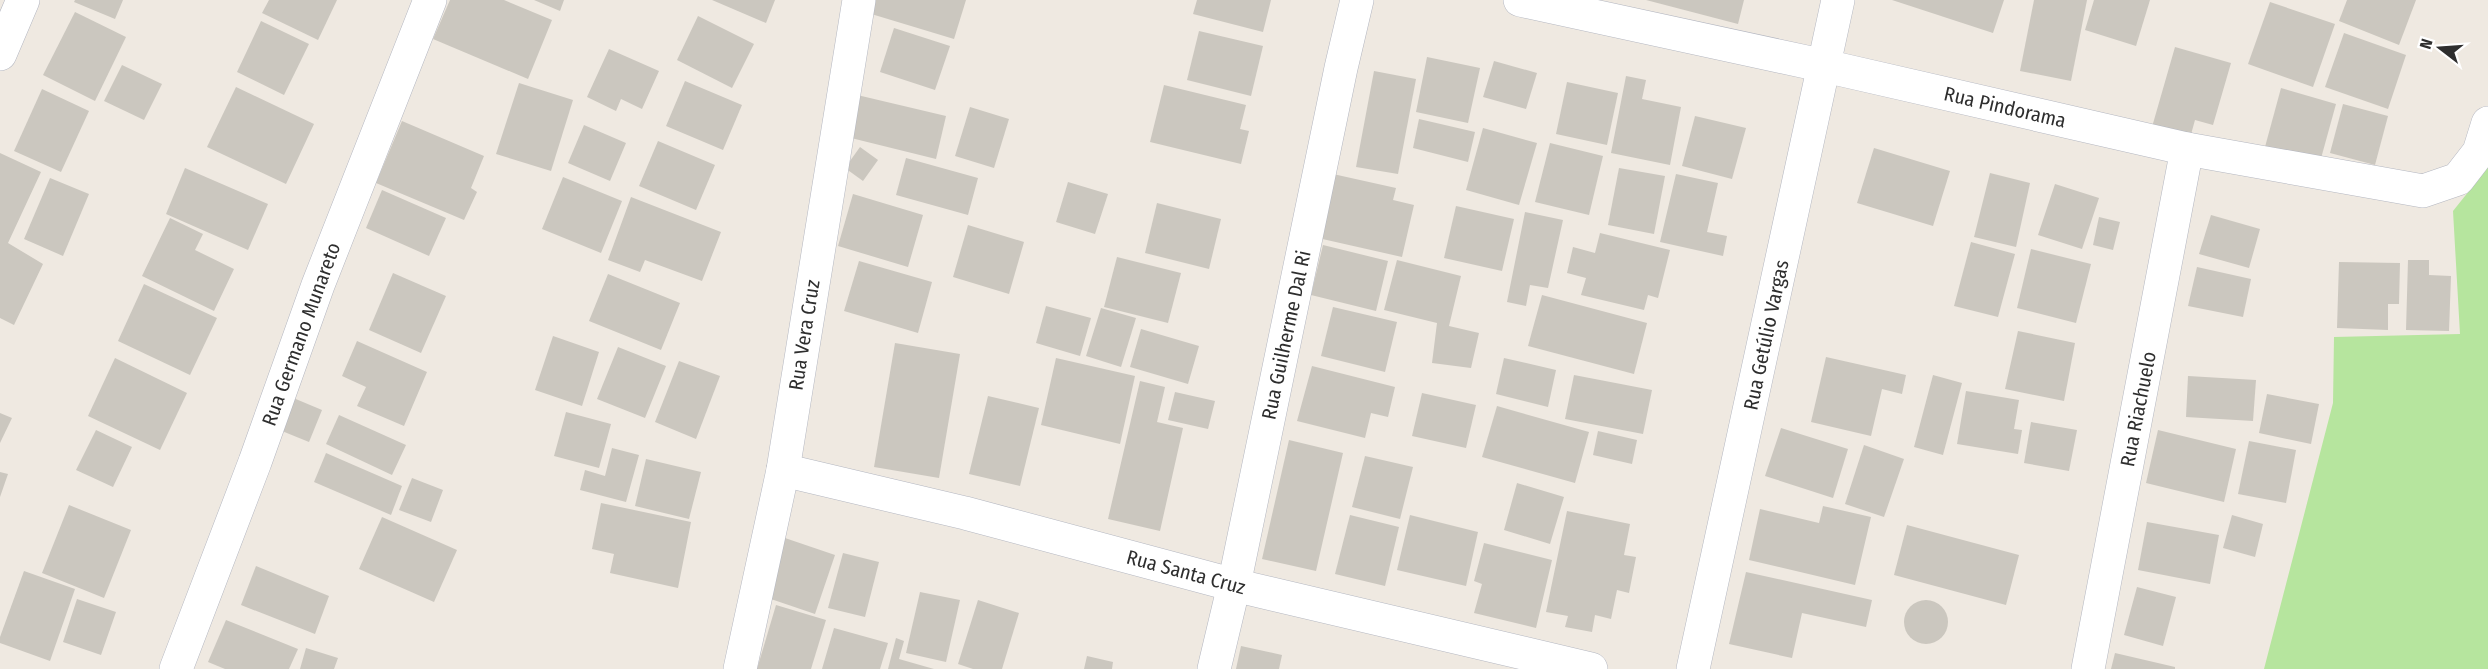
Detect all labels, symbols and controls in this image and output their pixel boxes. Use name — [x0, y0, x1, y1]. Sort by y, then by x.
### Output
north arrow — [2410, 18, 2470, 78]
text: N — [2416, 36, 2437, 51]
street label: Rua Pindorama — [1942, 81, 2068, 133]
street label: Rua Germano Munareto — [257, 239, 345, 429]
street label: Rua Guilherme Dal Ri — [1256, 248, 1316, 422]
street label: Rua Getúlio Vargas — [1738, 258, 1794, 412]
street label: Rua Vera Cruz — [783, 278, 825, 392]
street label: Rua Riachuelo — [2115, 349, 2161, 469]
street label: Rua Santa Cruz — [1124, 545, 1248, 599]

